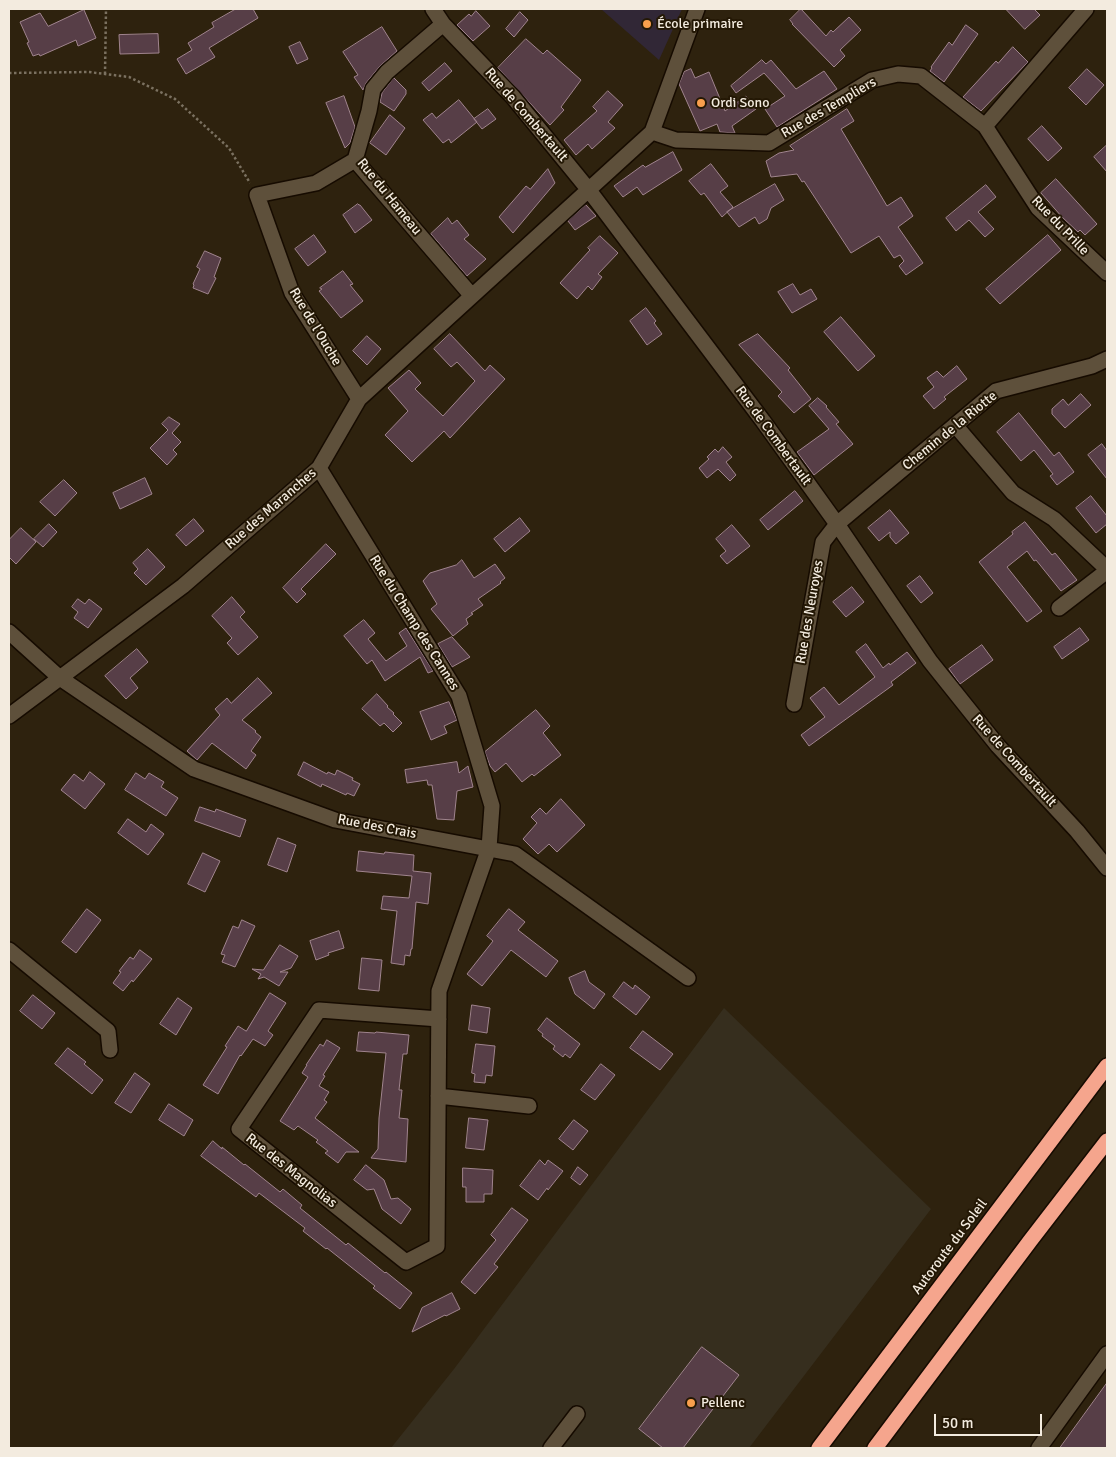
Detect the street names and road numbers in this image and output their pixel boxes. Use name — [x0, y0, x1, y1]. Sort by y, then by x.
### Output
street label: Rue de Combertault — [481, 65, 571, 165]
street label: Rue des Templiers — [779, 74, 879, 142]
street label: Rue du Hameau — [353, 155, 425, 239]
street label: Rue du Prille — [1028, 193, 1092, 259]
street label: Rue de l'Ouche — [285, 285, 345, 369]
street label: Rue de Combertault — [731, 383, 815, 489]
street label: Chemin de la Riotte — [899, 388, 1001, 474]
street label: Rue des Maranches — [222, 465, 320, 553]
street label: Rue du Champ des Cannes — [365, 552, 463, 694]
street label: Rue des Neuroyes — [793, 559, 827, 665]
street label: Rue de Combertault — [968, 711, 1060, 811]
street label: Rue des Crais — [336, 811, 418, 843]
street label: Rue des Magnolias — [242, 1130, 340, 1212]
street label: Autoroute du Soleil — [909, 1196, 991, 1298]

